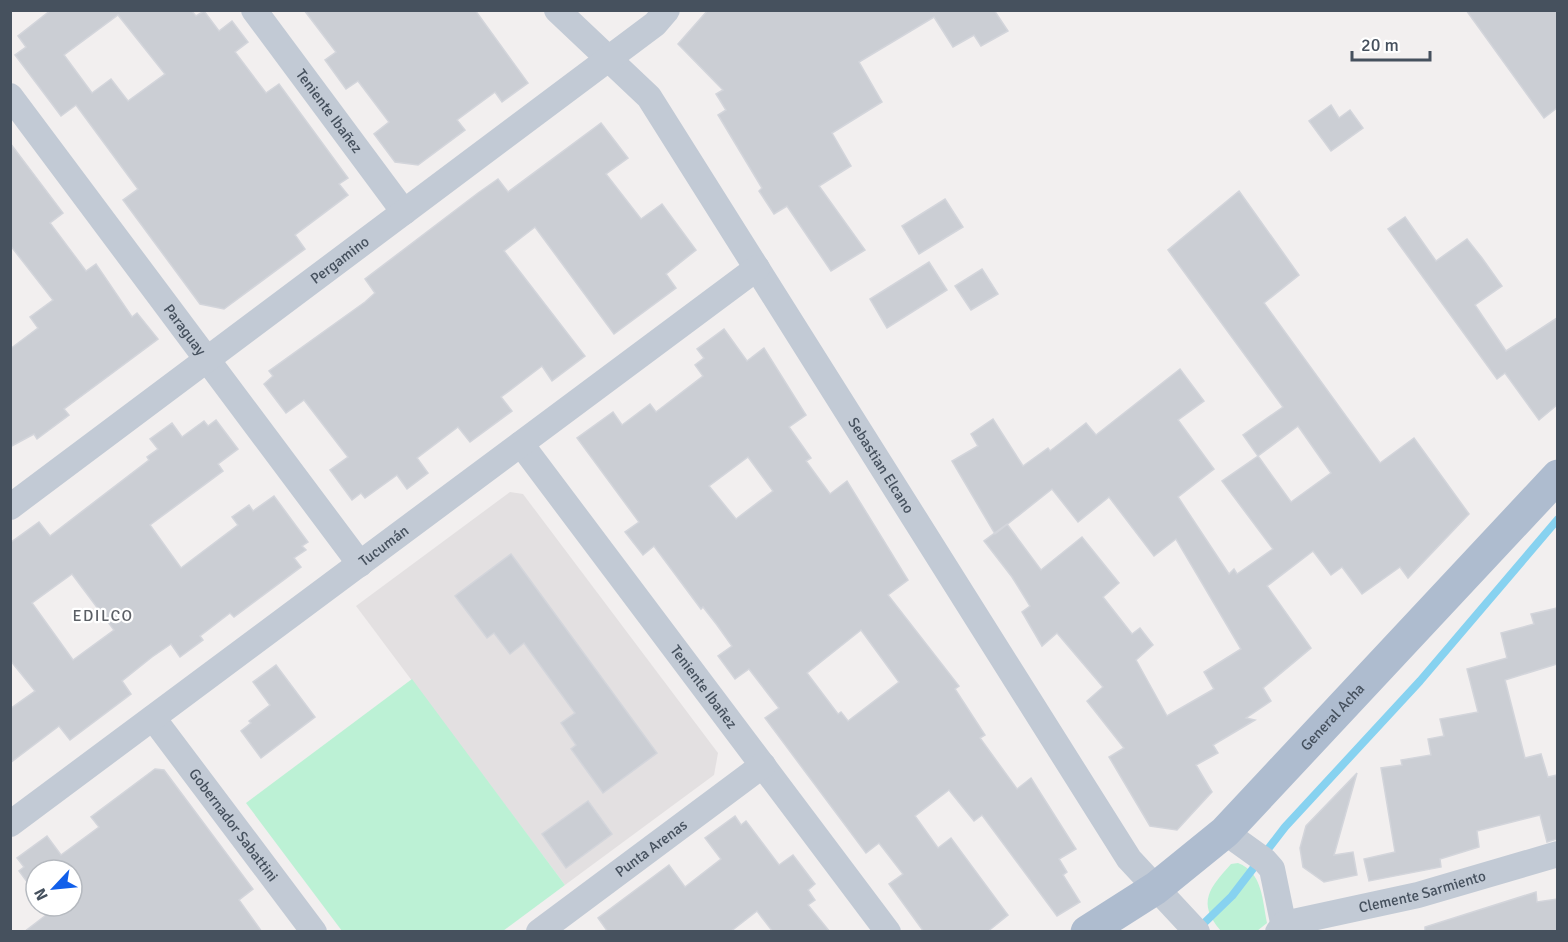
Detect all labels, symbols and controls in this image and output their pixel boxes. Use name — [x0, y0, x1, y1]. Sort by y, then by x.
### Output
scale bar — [1352, 24, 1430, 62]
text: 20 m — [1361, 34, 1399, 56]
street label: Teniente Ibañez — [292, 66, 366, 157]
street label: Pergamino — [307, 232, 373, 288]
street label: Paraguay — [160, 301, 210, 359]
street label: Sebastian Elcano — [844, 414, 918, 517]
street label: Tucumán — [355, 521, 412, 570]
district label: EDILCO — [72, 606, 134, 626]
street label: Teniente Ibañez — [666, 642, 741, 733]
street label: General Acha — [1297, 680, 1368, 755]
street label: Gobernador Sabattini — [185, 765, 282, 885]
street label: Punta Arenas — [612, 815, 691, 881]
north arrow — [24, 858, 84, 918]
street label: Clemente Sarmiento — [1357, 867, 1488, 917]
text: N — [30, 885, 53, 904]

